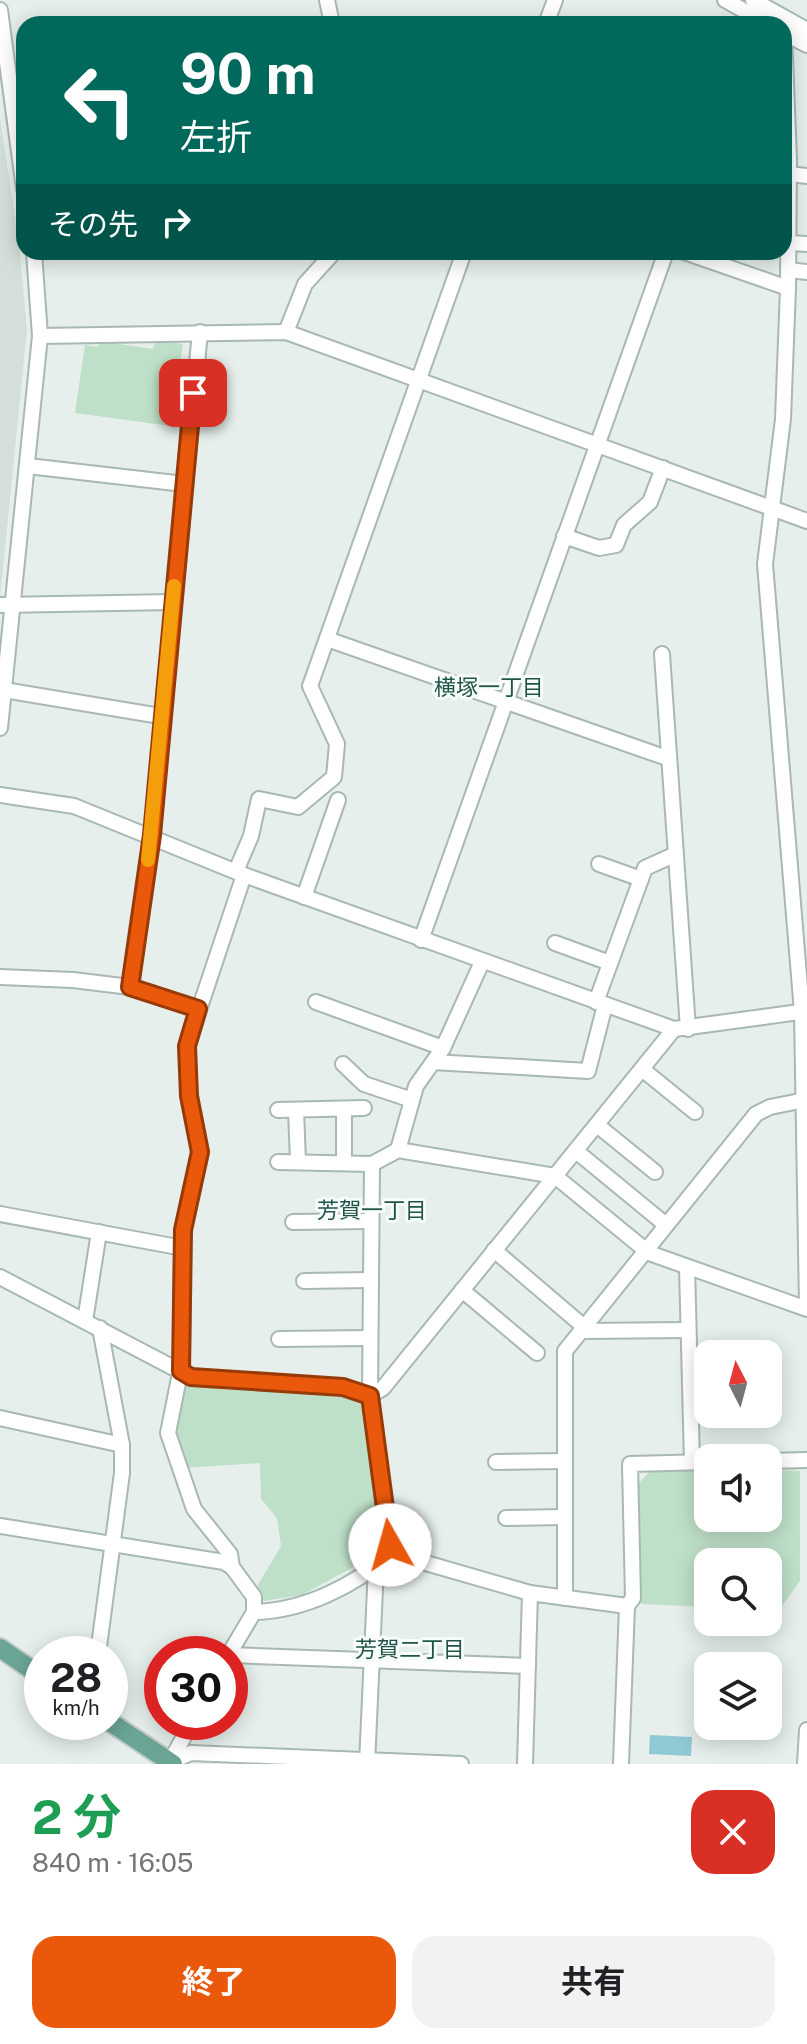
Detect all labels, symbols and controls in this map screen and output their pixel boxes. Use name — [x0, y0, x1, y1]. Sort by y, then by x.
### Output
text: 90 m — [180, 41, 316, 107]
icon: left — [48, 48, 152, 152]
text: 左折 — [180, 116, 252, 158]
icon: right — [154, 200, 198, 244]
text: その先 — [48, 206, 138, 242]
pin — [159, 359, 227, 427]
icon: arrive — [171, 371, 215, 415]
district label: 横塚一丁目 — [434, 674, 544, 700]
district label: 芳賀一丁目 — [317, 1197, 427, 1223]
north arrow — [694, 1340, 782, 1428]
map controls — [694, 1340, 782, 1740]
button: sound — [694, 1444, 782, 1532]
position arrow — [348, 1503, 432, 1587]
button: search — [694, 1548, 782, 1636]
speed limit sign: 30 — [144, 1636, 248, 1740]
district label: 芳賀二丁目 — [355, 1636, 465, 1662]
button: layers — [694, 1652, 782, 1740]
text: 28 — [50, 1654, 102, 1701]
text: km/h — [52, 1696, 100, 1720]
text: 2 分 — [32, 1788, 121, 1845]
button: close — [691, 1790, 775, 1874]
text: 840 m · 16:05 — [32, 1847, 193, 1878]
button: 終了 — [32, 1936, 396, 2028]
button: 共有 — [412, 1936, 775, 2028]

